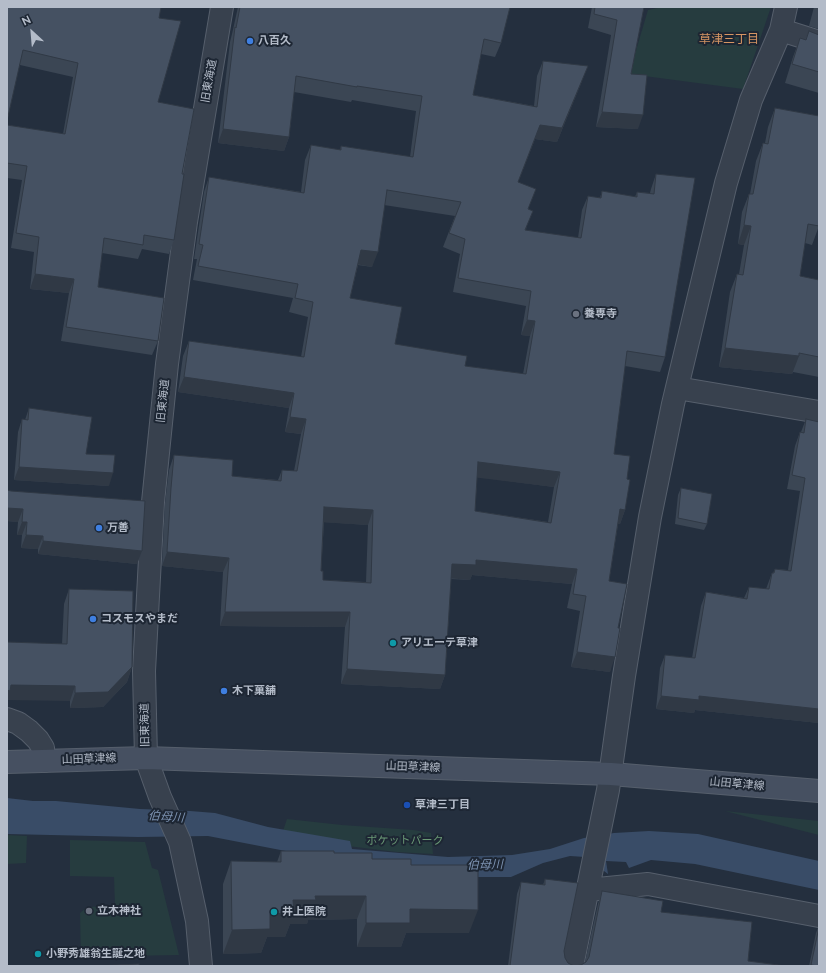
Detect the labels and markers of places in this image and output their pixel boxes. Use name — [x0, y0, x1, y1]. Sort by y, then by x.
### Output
place label: 八百久 — [258, 34, 291, 48]
marker: 八百久 — [245, 36, 255, 46]
place label: 養専寺 — [584, 307, 617, 321]
marker: 養専寺 — [571, 309, 581, 319]
place label: 万善 — [107, 521, 129, 535]
marker: 万善 — [94, 523, 104, 533]
place label: コスモスやまだ — [101, 612, 178, 626]
marker: コスモスやまだ — [88, 614, 98, 624]
place label: アリエーテ草津 — [401, 636, 478, 650]
marker: アリエーテ草津 — [388, 638, 398, 648]
place label: 木下菓舗 — [232, 684, 276, 698]
marker: 木下菓舗 — [219, 686, 229, 696]
place label: 草津三丁目 — [415, 798, 470, 812]
marker: 草津三丁目 — [402, 800, 412, 810]
place label: 立木神社 — [97, 904, 141, 918]
place label: 井上医院 — [282, 905, 326, 919]
marker: 立木神社 — [84, 906, 94, 916]
marker: 井上医院 — [269, 907, 279, 917]
place label: 小野秀雄翁生誕之地 — [46, 947, 145, 961]
marker: 小野秀雄翁生誕之地 — [33, 949, 43, 959]

